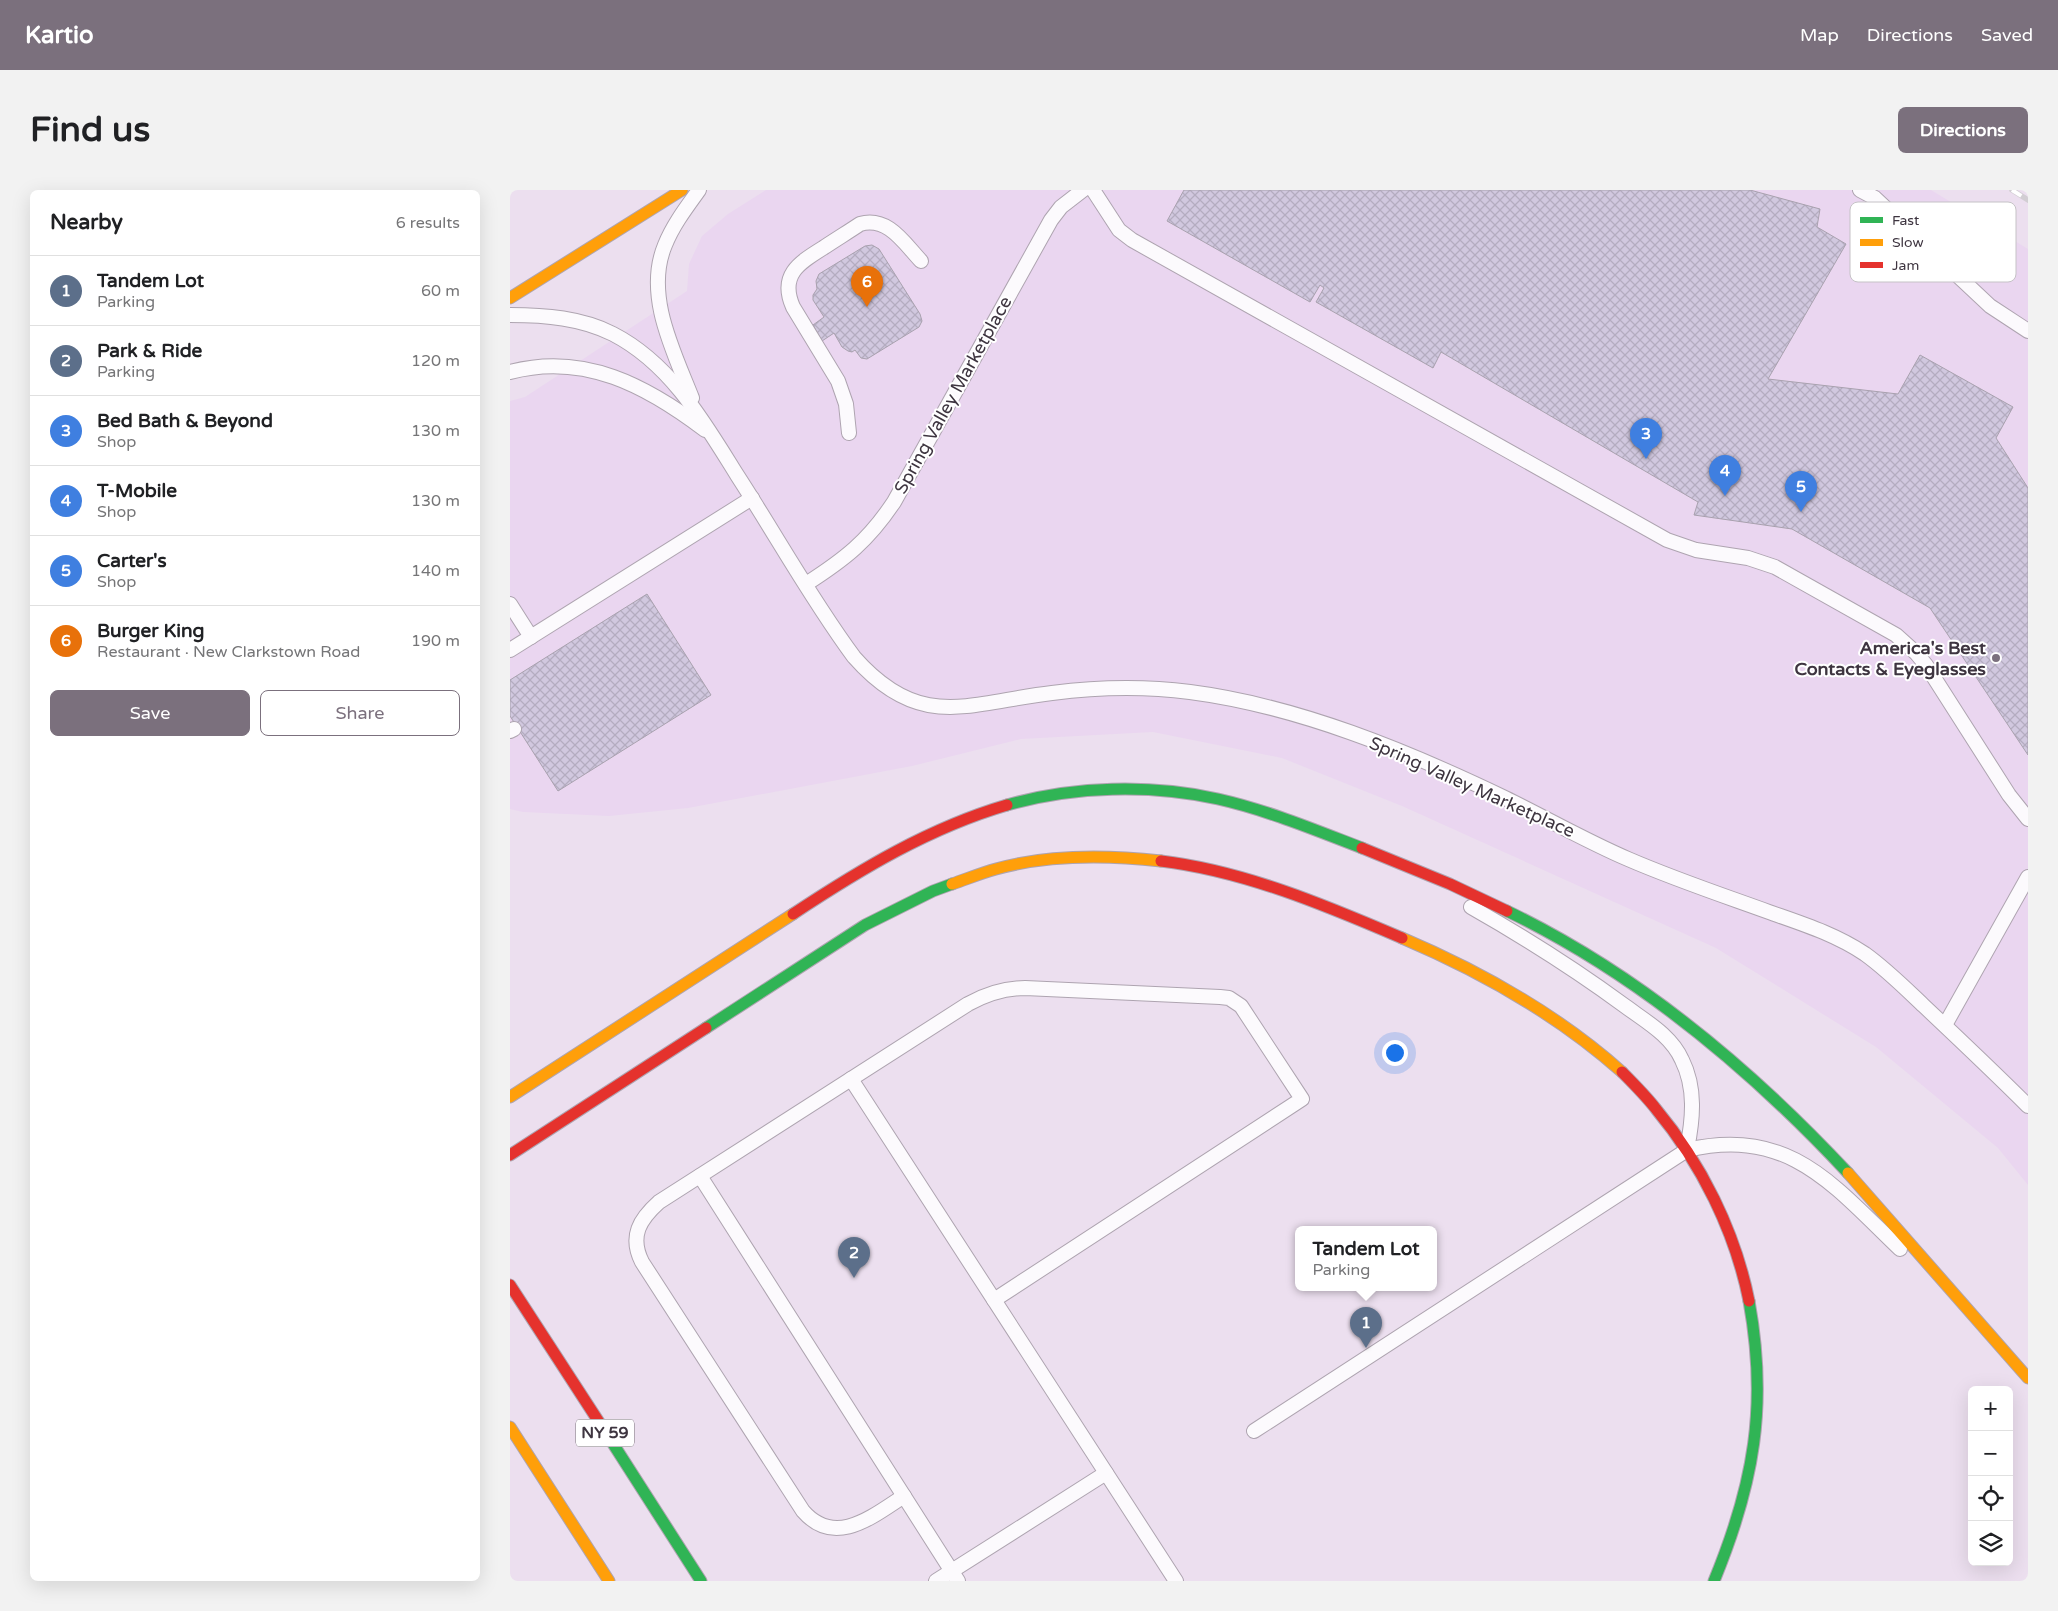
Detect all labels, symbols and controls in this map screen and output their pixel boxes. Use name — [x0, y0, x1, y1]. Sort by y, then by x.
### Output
text: Kartio — [25, 21, 94, 50]
text: Map — [1800, 24, 1839, 46]
text: Directions — [1867, 24, 1953, 46]
text: Saved — [1981, 24, 2033, 46]
button: Directions — [1898, 107, 2028, 153]
text: Find us — [30, 109, 150, 151]
legend — [1850, 202, 2016, 282]
text: Nearby — [50, 210, 123, 235]
text: Fast — [1892, 212, 1920, 229]
text: 6 results — [396, 213, 460, 233]
text: Slow — [1892, 234, 1924, 251]
text: Jam — [1892, 257, 1919, 274]
pin: 6 — [851, 266, 883, 307]
text: Tandem Lot — [97, 270, 204, 292]
text: 1 — [61, 281, 71, 301]
text: 60 m — [421, 281, 460, 301]
text: Parking — [97, 292, 155, 312]
street label: Spring Valley Marketplace — [889, 292, 1017, 498]
text: Park & Ride — [97, 340, 202, 362]
text: 2 — [61, 351, 71, 371]
text: 120 m — [411, 351, 460, 371]
text: Parking — [97, 362, 155, 382]
text: Bed Bath & Beyond — [97, 410, 273, 432]
pin: 3 — [1630, 418, 1662, 459]
text: 3 — [61, 421, 71, 441]
text: 130 m — [411, 421, 460, 441]
text: Shop — [97, 432, 136, 452]
pin: 4 — [1709, 455, 1741, 496]
pin: 5 — [1785, 471, 1817, 512]
text: T-Mobile — [97, 480, 177, 502]
text: 4 — [61, 491, 71, 511]
text: 130 m — [411, 491, 460, 511]
text: Shop — [97, 502, 136, 522]
text: Carter's — [97, 550, 167, 572]
text: 5 — [61, 561, 71, 581]
text: 140 m — [411, 561, 460, 581]
text: Shop — [97, 572, 136, 592]
text: Burger King — [97, 620, 205, 642]
text: 6 — [61, 631, 71, 651]
text: 190 m — [411, 631, 460, 651]
place label: America's Best Contacts & Eyeglasses — [1794, 637, 1986, 680]
text: Restaurant · New Clarkstown Road — [97, 642, 360, 662]
marker: America's Best Contacts & Eyeglasses — [1990, 652, 2002, 664]
button: Save — [50, 690, 250, 736]
button: Share — [260, 690, 460, 736]
street label: Spring Valley Marketplace — [1366, 732, 1578, 842]
your location — [1382, 1040, 1408, 1066]
popup — [1295, 1226, 1437, 1291]
pin: 2 — [838, 1237, 870, 1278]
text: Tandem Lot — [1312, 1238, 1420, 1260]
text: Parking — [1312, 1260, 1370, 1280]
pin: 1 — [1350, 1307, 1382, 1348]
map controls — [1968, 1386, 2013, 1566]
button: + — [1968, 1386, 2013, 1431]
road number: NY 59 — [576, 1420, 634, 1446]
button: − — [1968, 1431, 2013, 1476]
button: locate — [1968, 1476, 2013, 1521]
button: layers — [1968, 1521, 2013, 1566]

